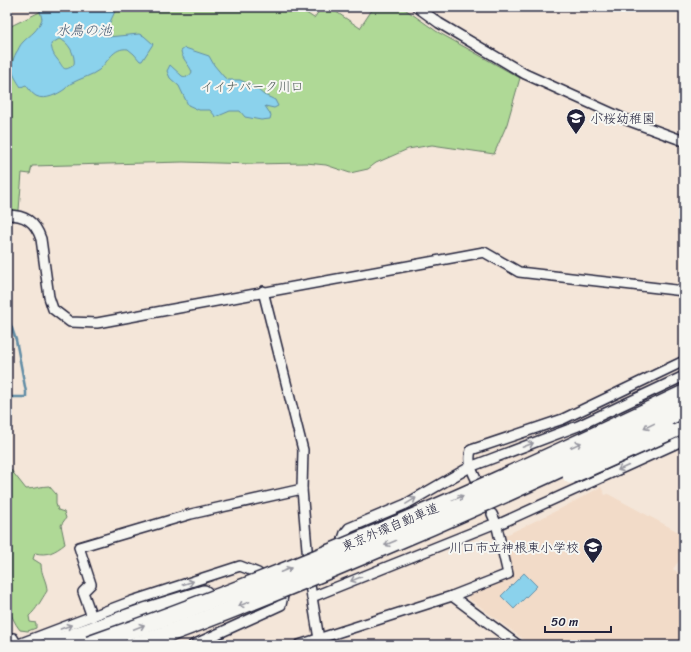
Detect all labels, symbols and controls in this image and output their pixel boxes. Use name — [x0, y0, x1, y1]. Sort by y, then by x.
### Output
water label: 水鳥の池 — [56, 18, 113, 43]
park label: イイナパーク川口 — [200, 75, 304, 98]
school or university icon: 小桜幼稚園 — [565, 107, 587, 135]
place label: 小桜幼稚園 — [590, 107, 655, 130]
one-way arrow — [643, 423, 655, 430]
one-way arrow — [522, 441, 534, 449]
one-way arrow — [570, 441, 582, 448]
one-way arrow — [617, 464, 629, 472]
one-way arrow — [451, 494, 463, 501]
street label: 東京外環自動車道 — [338, 496, 442, 558]
one-way arrow — [405, 496, 417, 504]
place label: 川口市立神根東小学校 — [449, 536, 579, 559]
school or university icon: 川口市立神根東小学校 — [582, 536, 604, 564]
one-way arrow — [385, 540, 397, 548]
one-way arrow — [280, 566, 292, 574]
one-way arrow — [351, 576, 363, 584]
one-way arrow — [182, 579, 195, 586]
one-way arrow — [239, 600, 251, 608]
scale bar — [545, 608, 611, 634]
text: 50 m — [551, 611, 578, 633]
one-way arrow — [60, 622, 72, 630]
one-way arrow — [132, 623, 145, 630]

